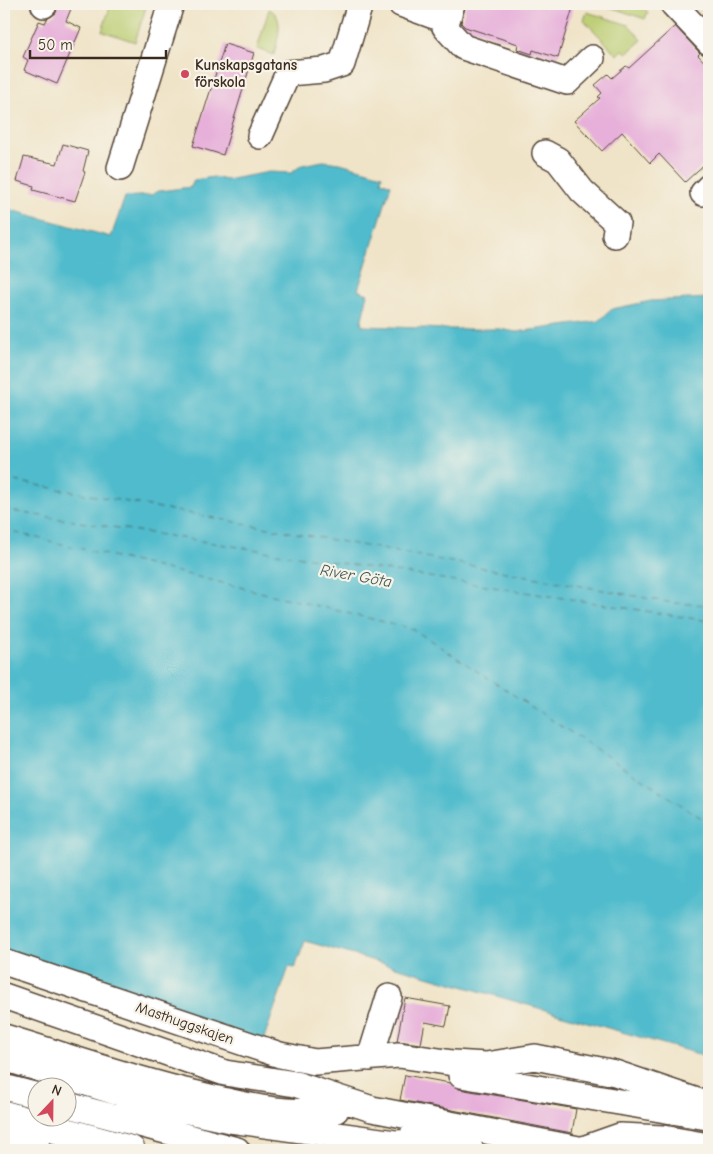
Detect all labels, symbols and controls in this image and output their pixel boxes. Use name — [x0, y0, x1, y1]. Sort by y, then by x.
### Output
scale bar — [30, 28, 166, 60]
text: 50 m — [38, 36, 73, 54]
place label: Kunskapsgatans förskola — [194, 56, 297, 91]
marker: Kunskapsgatans förskola — [179, 68, 191, 80]
water label: River Göta — [319, 561, 393, 591]
street label: Masthuggskajen — [134, 998, 236, 1048]
north arrow — [28, 1076, 78, 1126]
text: N — [49, 1081, 64, 1100]

